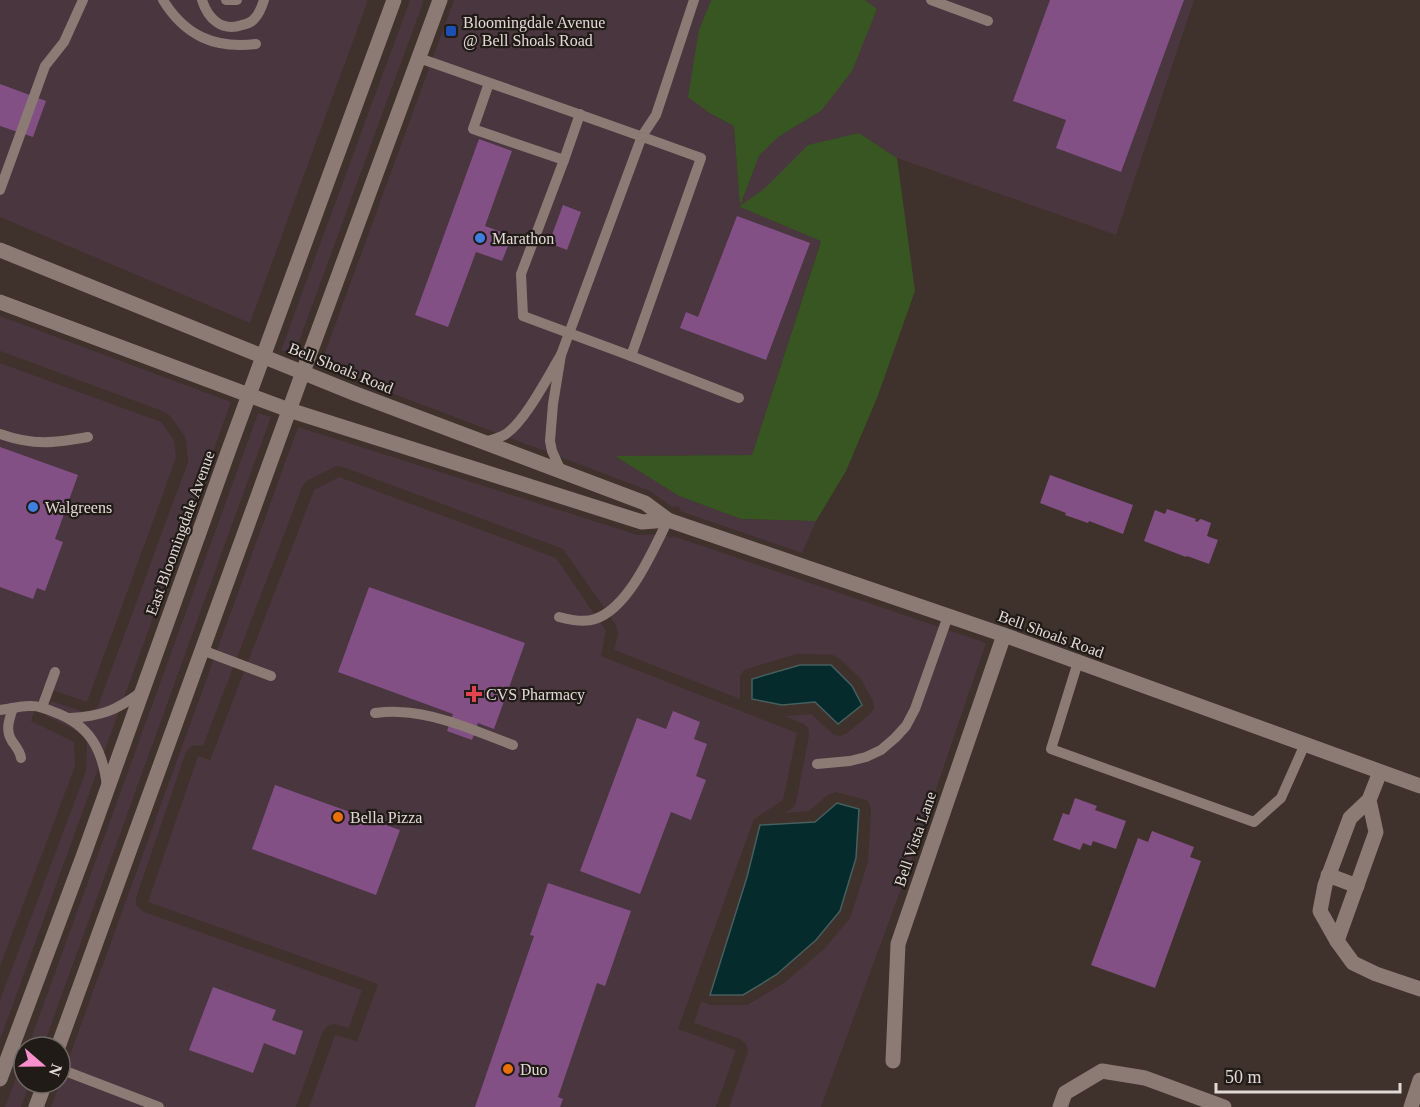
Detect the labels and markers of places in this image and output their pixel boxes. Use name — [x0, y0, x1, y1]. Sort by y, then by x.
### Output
place label: Bloomingdale Avenue @ Bell Shoals Road — [463, 14, 605, 50]
marker: Bloomingdale Avenue @ Bell Shoals Road — [444, 24, 458, 38]
place label: Marathon — [492, 230, 554, 247]
marker: Marathon — [473, 231, 487, 245]
place label: Walgreens — [45, 499, 112, 517]
marker: Walgreens — [26, 500, 40, 514]
place label: CVS Pharmacy — [486, 686, 585, 704]
marker: CVS Pharmacy — [467, 687, 481, 701]
place label: Bella Pizza — [350, 809, 422, 826]
marker: Bella Pizza — [331, 810, 345, 824]
place label: Duo — [520, 1061, 548, 1078]
marker: Duo — [501, 1062, 515, 1076]

